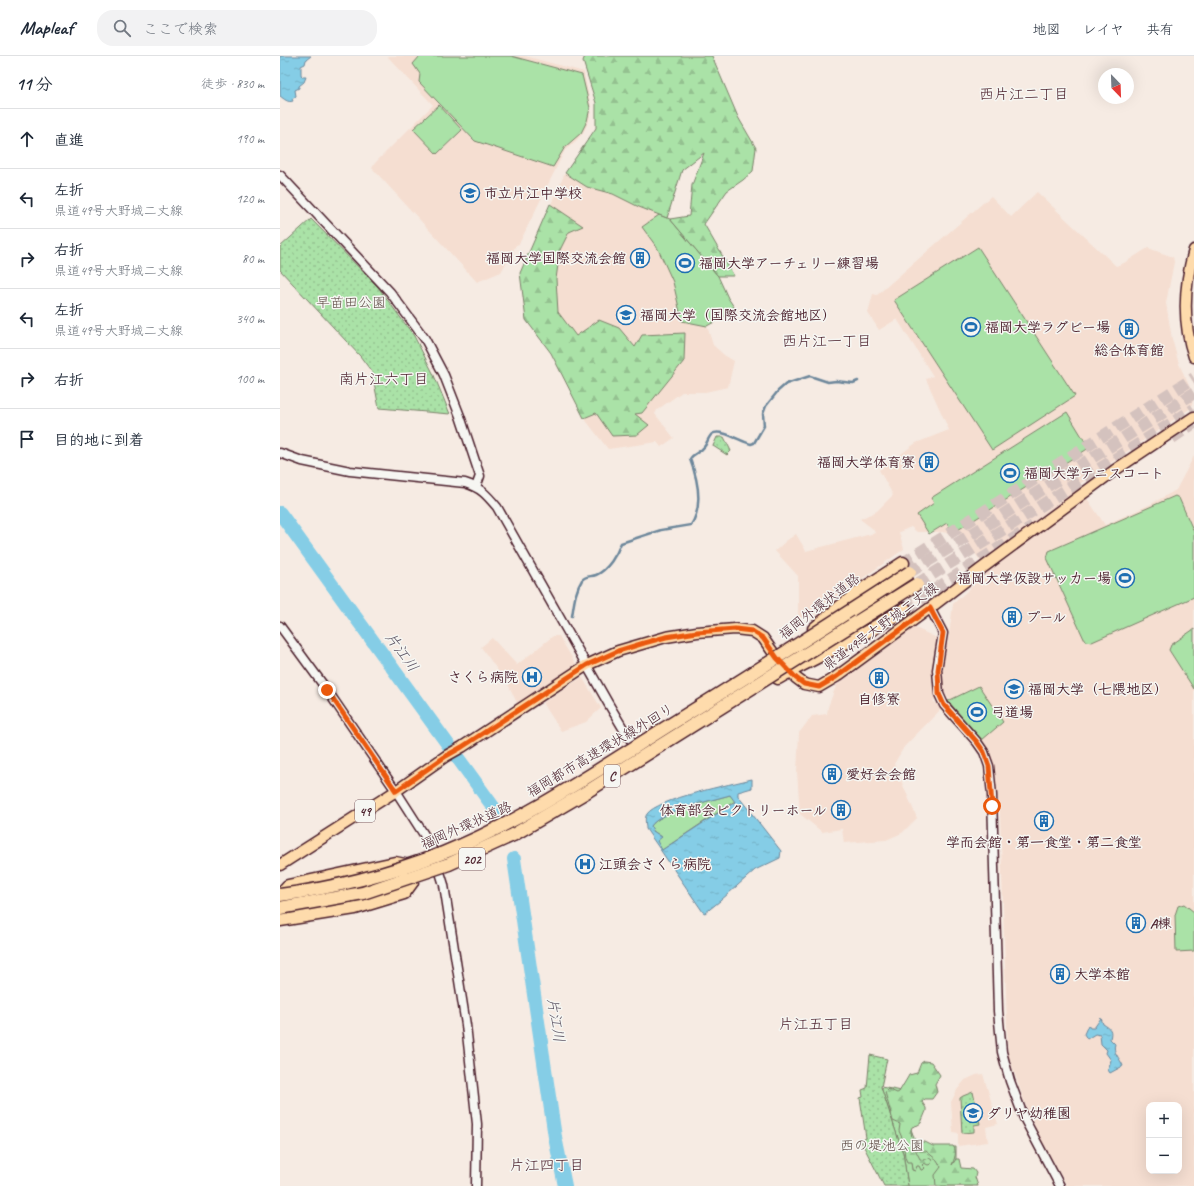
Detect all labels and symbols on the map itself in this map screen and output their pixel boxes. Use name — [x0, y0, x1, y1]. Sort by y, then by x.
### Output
north arrow — [1098, 68, 1134, 104]
district label: 西片江二丁目 — [979, 85, 1069, 104]
school or university icon: 市立片江中学校 — [459, 182, 481, 204]
place label: 市立片江中学校 — [484, 185, 582, 202]
building icon: 福岡大学国際交流会館 — [629, 247, 651, 269]
place label: 福岡大学国際交流会館 — [486, 250, 626, 267]
sports icon: 福岡大学アーチェリー練習場 — [674, 252, 696, 274]
place label: 福岡大学アーチェリー練習場 — [699, 255, 879, 272]
park label: 早苗田公園 — [316, 294, 386, 311]
school or university icon: 福岡大学（国際交流会館地区） — [615, 304, 637, 326]
place label: 福岡大学（国際交流会館地区） — [640, 307, 836, 324]
sports icon: 福岡大学ラグビー場 — [960, 316, 982, 338]
building icon: 総合体育館 — [1118, 318, 1140, 340]
place label: 福岡大学ラグビー場 — [985, 319, 1110, 336]
district label: 西片江一丁目 — [782, 332, 872, 351]
place label: 総合体育館 — [1094, 342, 1164, 359]
district label: 南片江六丁目 — [339, 370, 429, 389]
building icon: 福岡大学体育寮 — [918, 451, 940, 473]
place label: 福岡大学体育寮 — [817, 454, 915, 471]
sports icon: 福岡大学テニスコート — [999, 462, 1021, 484]
place label: 福岡大学テニスコート — [1024, 465, 1164, 482]
sports icon: 福岡大学仮設サッカー場 — [1114, 567, 1136, 589]
street label: 福岡外環状道路 — [775, 570, 863, 643]
place label: 福岡大学仮設サッカー場 — [957, 570, 1111, 587]
street label: 県道49号大野城二丈線 — [819, 579, 941, 674]
building icon: プール — [1001, 606, 1023, 628]
place label: プール — [1026, 609, 1067, 626]
water label: 片江川 — [381, 629, 423, 676]
hospital icon: さくら病院 — [521, 666, 543, 688]
building icon: 自修寮 — [868, 667, 890, 689]
place label: さくら病院 — [448, 669, 518, 686]
school or university icon: 福岡大学（七隈地区） — [1003, 678, 1025, 700]
route end — [318, 681, 336, 699]
place label: 福岡大学（七隈地区） — [1028, 681, 1168, 698]
place label: 自修寮 — [858, 691, 900, 708]
street label: 福岡都市高速環状線外回り — [524, 700, 677, 801]
sports icon: 弓道場 — [966, 701, 988, 723]
place label: 弓道場 — [991, 704, 1033, 721]
building icon: 愛好会会館 — [821, 763, 843, 785]
road number: C — [604, 765, 620, 787]
place label: 愛好会会館 — [846, 766, 916, 783]
route start — [983, 797, 1001, 815]
street label: 福岡外環状道路 — [418, 798, 514, 853]
building icon: 体育部会ビクトリーホール — [830, 799, 852, 821]
road number: 49 — [355, 800, 375, 822]
place label: 体育部会ビクトリーホール — [660, 802, 827, 819]
building icon: 学而会館・第一食堂・第二食堂 — [1033, 810, 1055, 832]
place label: 学而会館・第一食堂・第二食堂 — [946, 834, 1142, 851]
road number: 202 — [459, 848, 485, 870]
hospital icon: 江頭会さくら病院 — [574, 853, 596, 875]
place label: 江頭会さくら病院 — [599, 856, 711, 873]
building icon: A棟 — [1125, 912, 1147, 934]
place label: A棟 — [1150, 915, 1172, 932]
building icon: 大学本館 — [1049, 963, 1071, 985]
place label: 大学本館 — [1074, 966, 1130, 983]
water label: 片江川 — [543, 996, 568, 1044]
district label: 片江五丁目 — [778, 1015, 854, 1034]
school or university icon: ダリヤ幼稚園 — [962, 1102, 984, 1124]
place label: ダリヤ幼稚園 — [987, 1105, 1071, 1122]
park label: 西の堤池公園 — [840, 1137, 924, 1154]
district label: 片江四丁目 — [509, 1156, 585, 1175]

